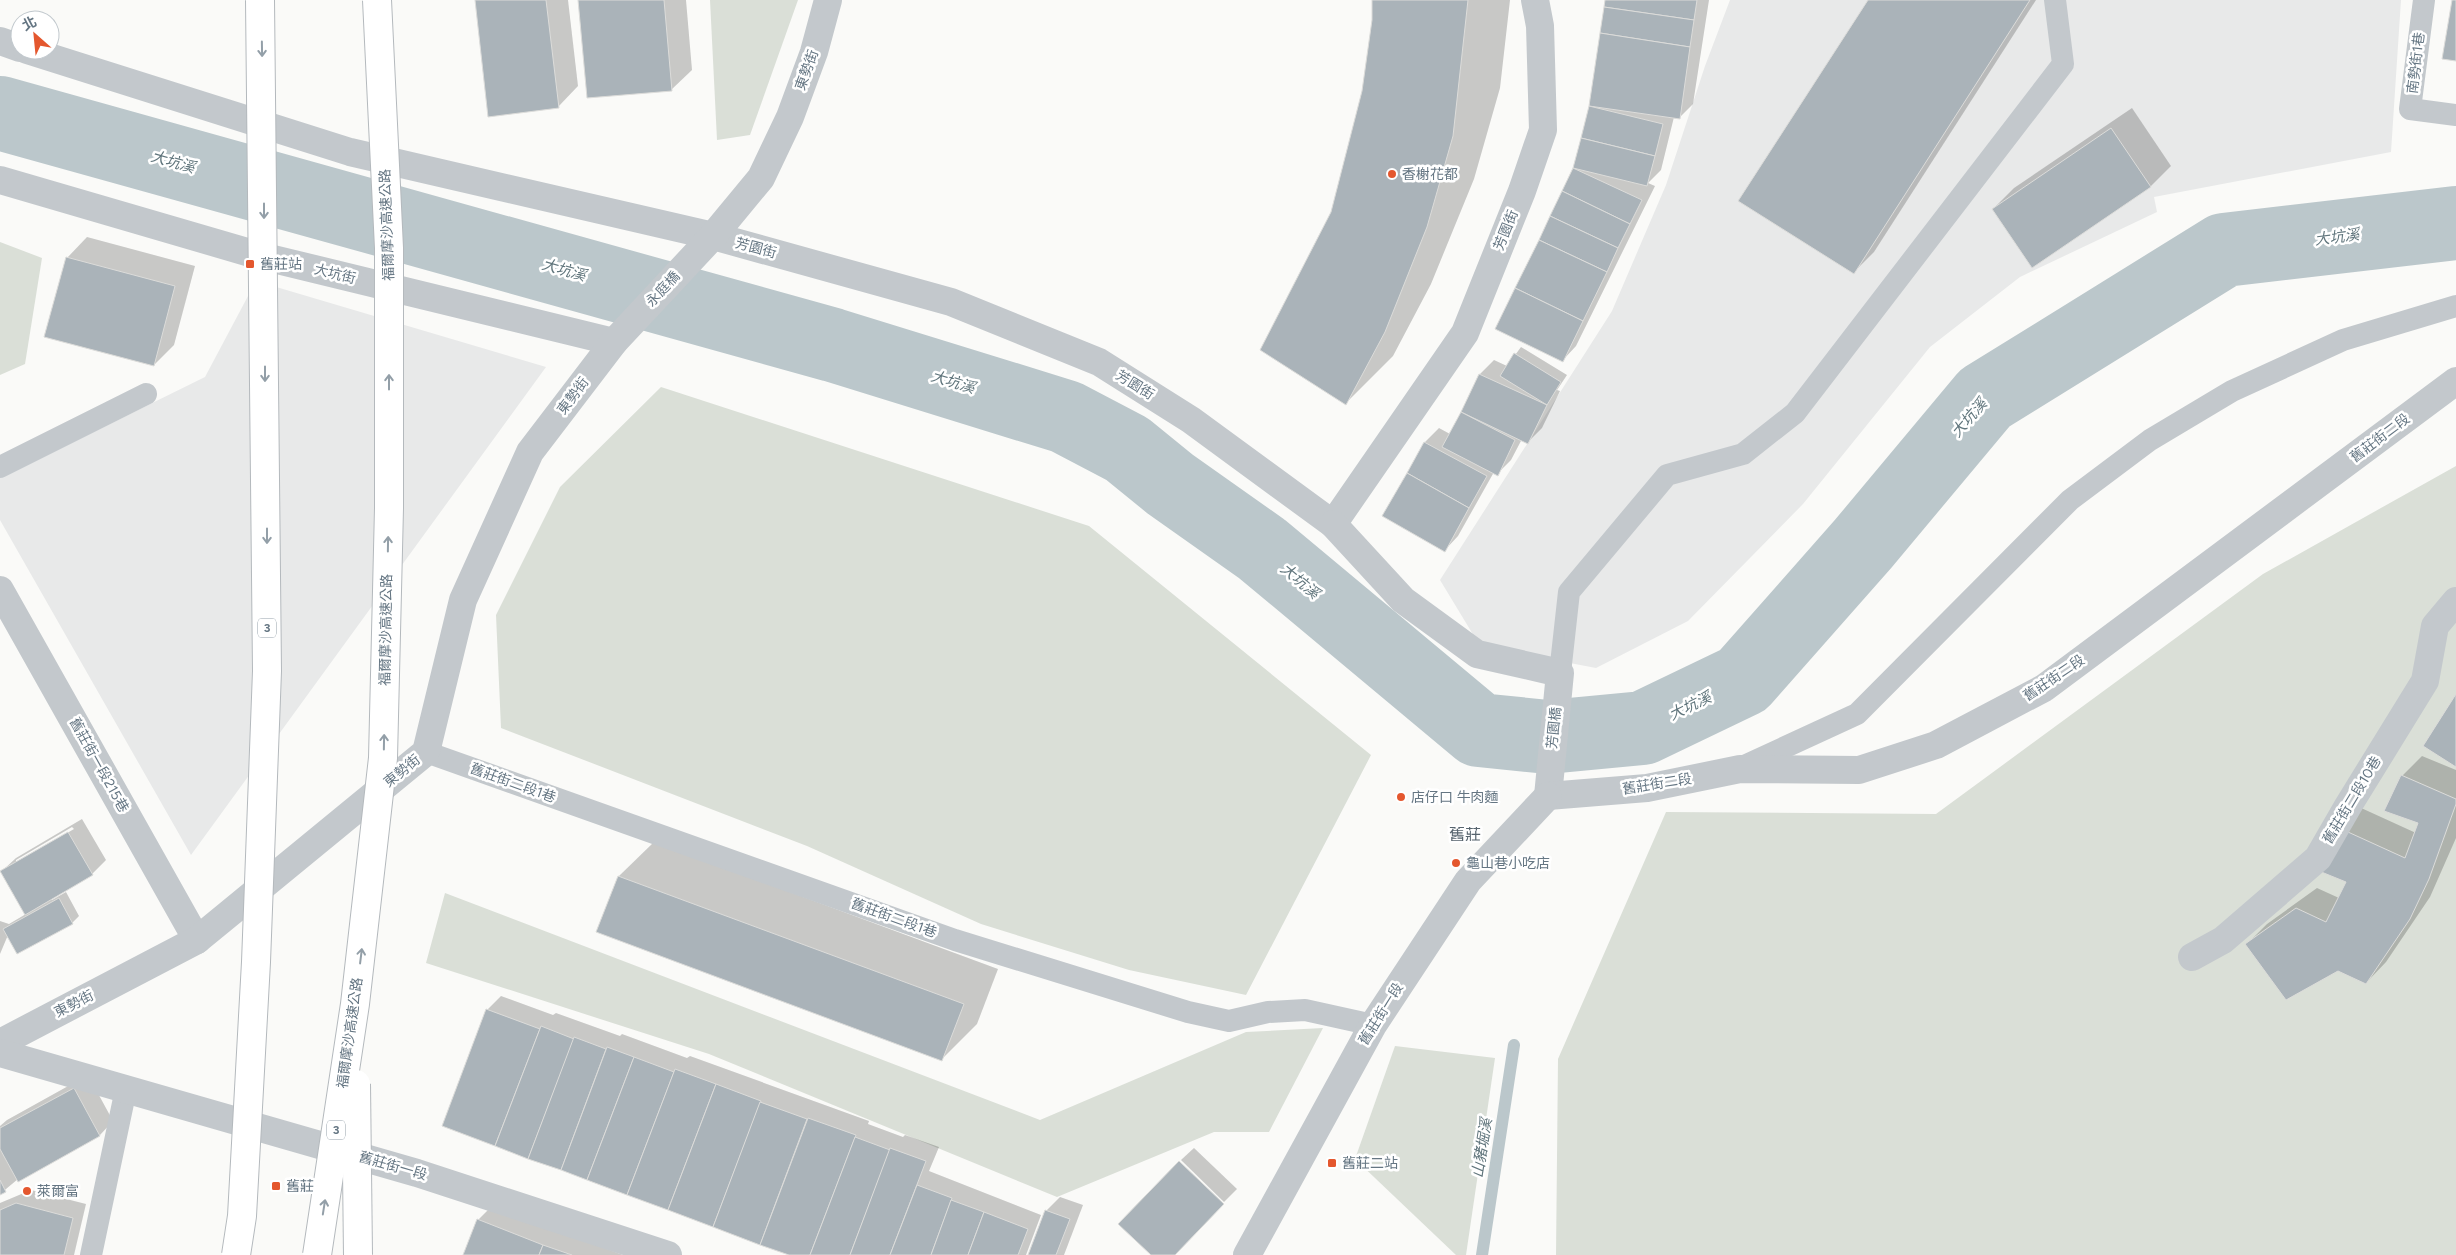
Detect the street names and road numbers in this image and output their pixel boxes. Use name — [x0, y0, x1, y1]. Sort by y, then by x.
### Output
street label: 南勢街1巷 — [2404, 31, 2428, 95]
street label: 東勢街 — [792, 47, 822, 93]
street label: 福爾摩沙高速公路 — [377, 169, 397, 281]
street label: 芳園街 — [1490, 207, 1522, 253]
street label: 芳園街 — [734, 234, 778, 262]
street label: 大坑街 — [313, 261, 357, 287]
street label: 永庭橋 — [642, 268, 684, 310]
street label: 芳園街 — [1113, 367, 1157, 403]
street label: 東勢街 — [554, 374, 592, 418]
street label: 舊莊街二段 — [2347, 410, 2413, 466]
street label: 福爾摩沙高速公路 — [377, 574, 395, 686]
road number: 3 — [258, 618, 276, 638]
street label: 舊莊街二段 — [2020, 651, 2088, 705]
street label: 芳園橋 — [1543, 706, 1565, 750]
street label: 舊莊街一段215巷 — [66, 715, 132, 815]
street label: 東勢街 — [380, 751, 424, 791]
street label: 舊莊街二段10巷 — [2319, 753, 2385, 847]
street label: 舊莊街二段1巷 — [468, 760, 558, 806]
street label: 舊莊街二段 — [1621, 770, 1693, 798]
street label: 舊莊街二段1巷 — [849, 895, 939, 941]
street label: 福爾摩沙高速公路 — [334, 976, 366, 1090]
street label: 舊莊街一段 — [1355, 980, 1407, 1048]
street label: 東勢街 — [51, 987, 97, 1021]
road number: 3 — [327, 1120, 345, 1140]
street label: 舊莊街一段 — [357, 1148, 429, 1184]

